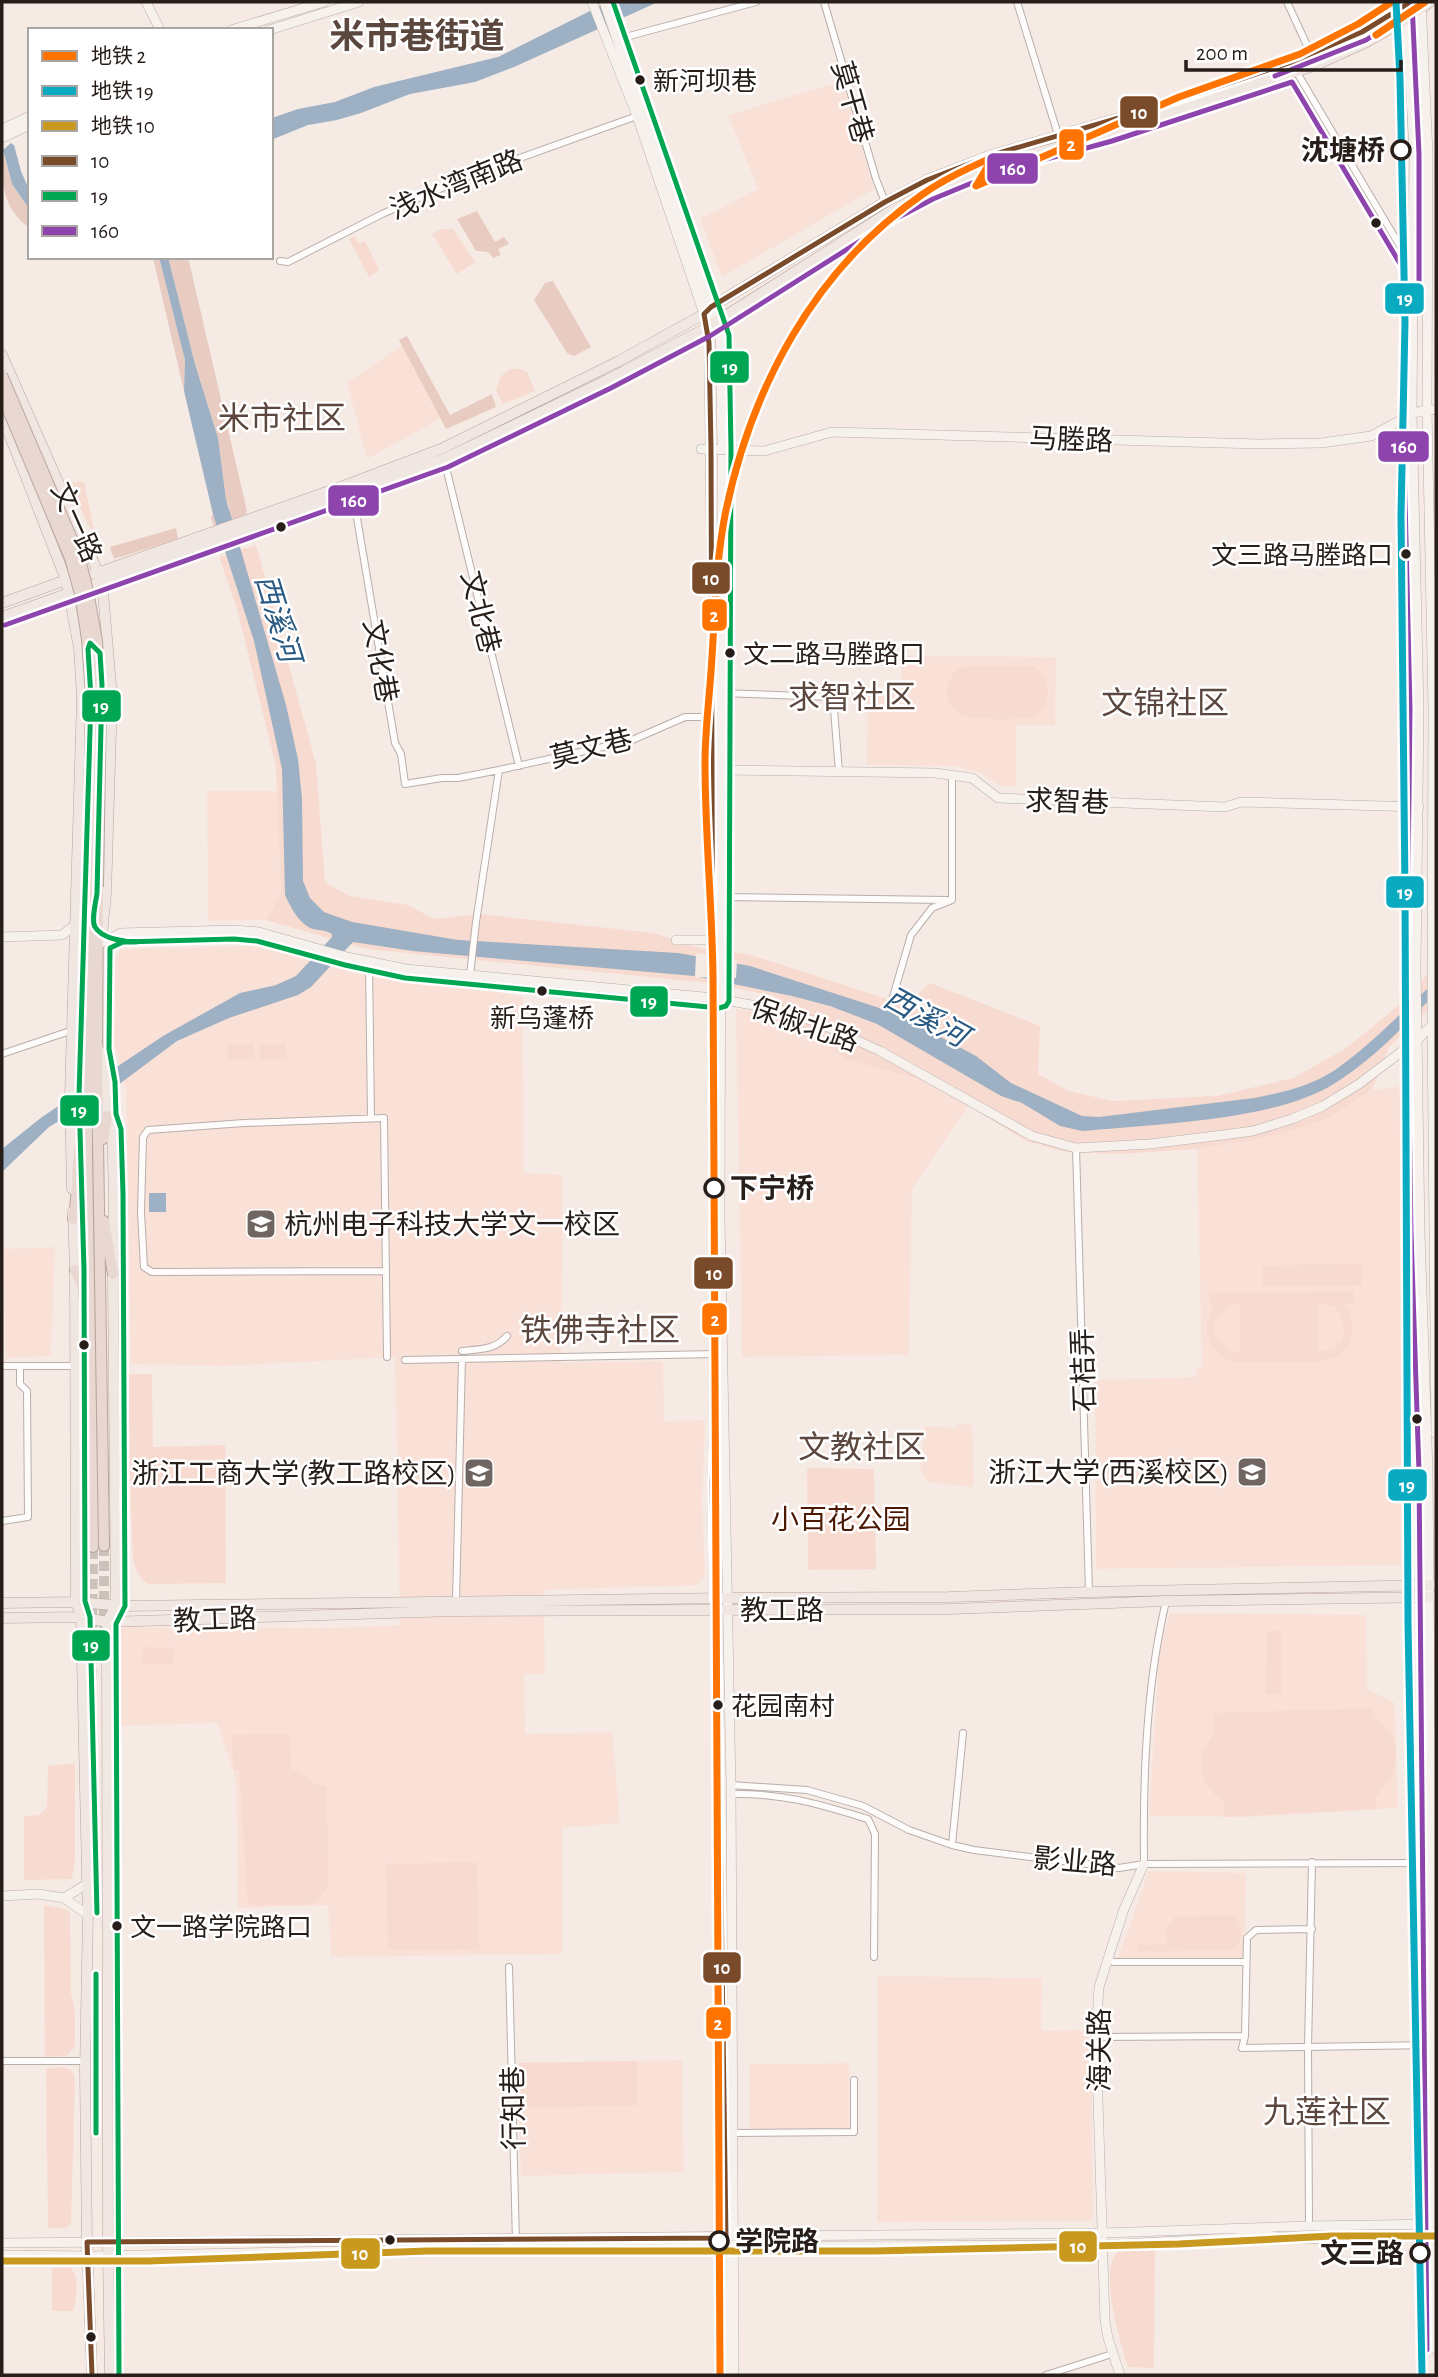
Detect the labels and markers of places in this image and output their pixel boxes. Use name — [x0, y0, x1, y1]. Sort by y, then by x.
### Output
place label: 新河坝巷 — [653, 68, 757, 95]
marker: 新河坝巷 — [633, 73, 647, 87]
place label: 沈塘桥 — [1301, 135, 1385, 166]
marker: 沈塘桥 — [1391, 140, 1411, 160]
unlabelled marker — [1369, 216, 1383, 230]
unlabelled marker — [274, 520, 288, 534]
place label: 文三路马塍路口 — [1211, 542, 1393, 569]
marker: 文三路马塍路口 — [1399, 547, 1413, 561]
place label: 文二路马塍路口 — [743, 641, 925, 668]
marker: 文二路马塍路口 — [723, 646, 737, 660]
marker: 新乌蓬桥 — [535, 984, 549, 998]
place label: 新乌蓬桥 — [490, 1005, 594, 1032]
place label: 下宁桥 — [730, 1173, 814, 1204]
marker: 下宁桥 — [704, 1178, 724, 1198]
school or university icon: 杭州电子科技大学文一校区 — [244, 1207, 278, 1241]
place label: 杭州电子科技大学文一校区 — [284, 1210, 620, 1240]
unlabelled marker — [77, 1338, 91, 1352]
unlabelled marker — [1410, 1412, 1424, 1426]
school or university icon: 浙江大学(西溪校区) — [1235, 1455, 1269, 1489]
school or university icon: 浙江工商大学(教工路校区) — [462, 1456, 496, 1490]
place label: 浙江大学(西溪校区) — [988, 1458, 1229, 1488]
place label: 浙江工商大学(教工路校区) — [131, 1459, 456, 1489]
place label: 花园南村 — [731, 1693, 835, 1720]
marker: 花园南村 — [711, 1698, 725, 1712]
place label: 文一路学院路口 — [130, 1913, 312, 1941]
marker: 文一路学院路口 — [110, 1919, 124, 1933]
place label: 学院路 — [735, 2226, 819, 2257]
marker: 学院路 — [709, 2231, 729, 2251]
unlabelled marker — [383, 2233, 397, 2247]
place label: 文三路 — [1320, 2238, 1404, 2269]
marker: 文三路 — [1410, 2243, 1430, 2263]
unlabelled marker — [84, 2330, 98, 2344]

